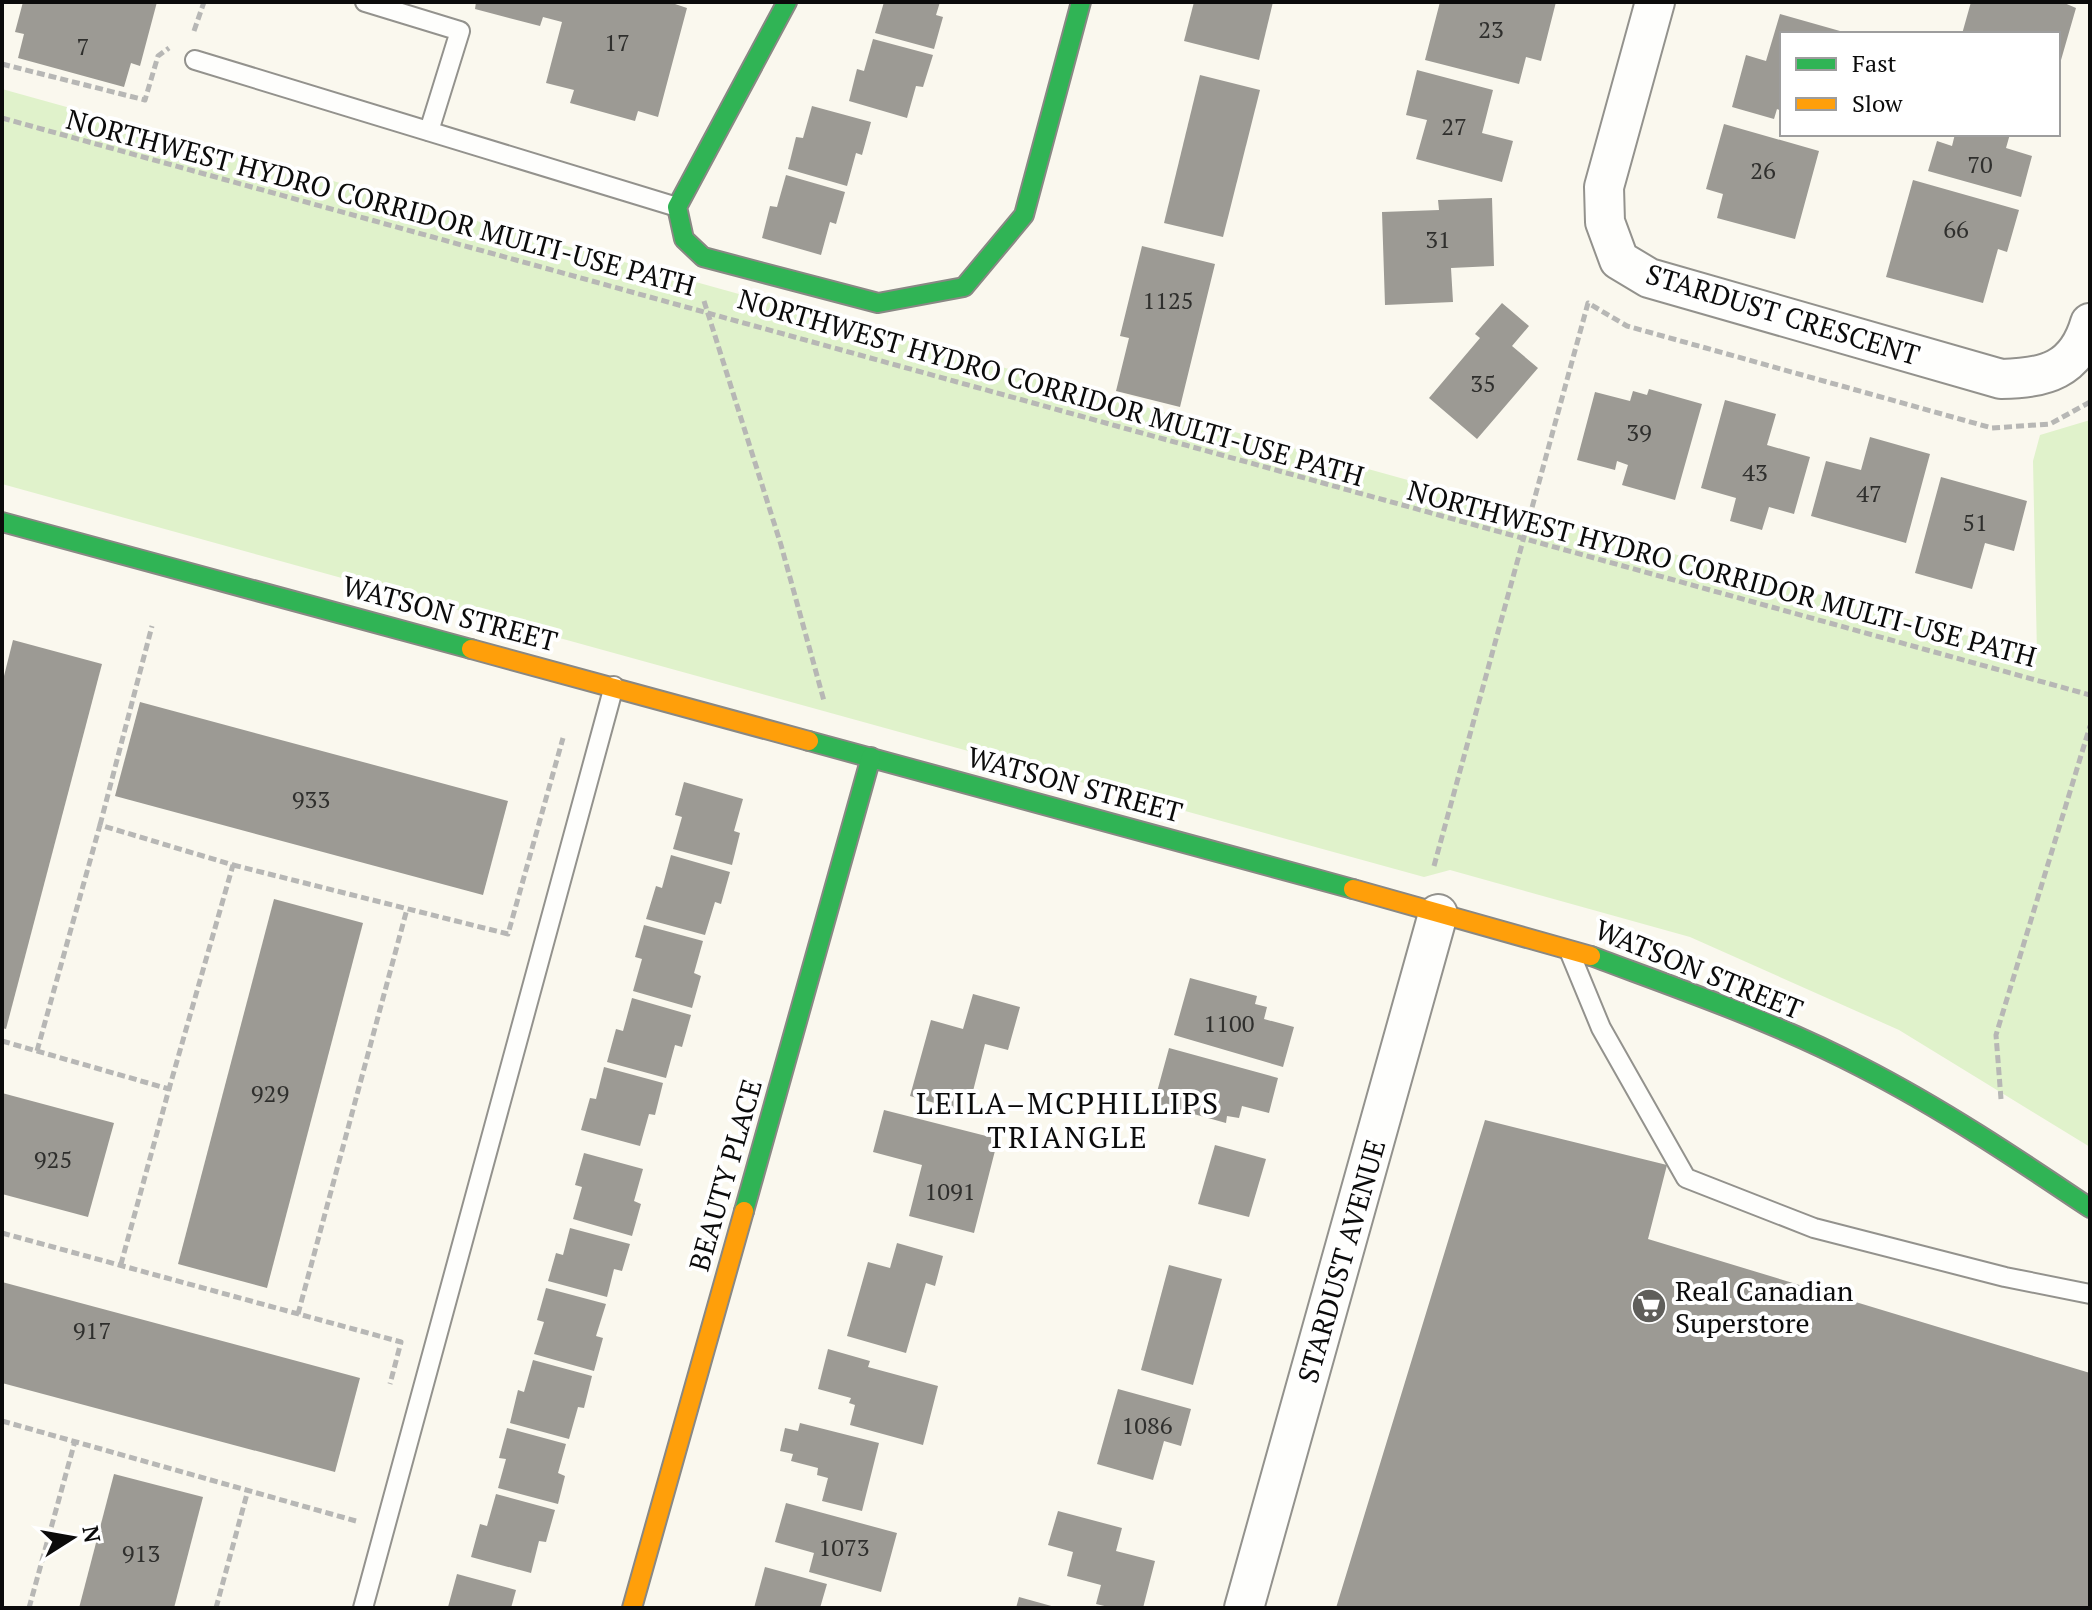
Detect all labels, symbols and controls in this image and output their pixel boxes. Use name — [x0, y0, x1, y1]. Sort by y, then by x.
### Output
house number: 23 — [1478, 13, 1504, 45]
house number: 17 — [604, 26, 630, 58]
house number: 7 — [77, 30, 89, 62]
legend — [1780, 32, 2060, 136]
text: Fast — [1852, 47, 1897, 79]
text: Slow — [1852, 87, 1903, 119]
street label: NORTHWEST HYDRO CORRIDOR MULTI-USE PATH — [63, 100, 699, 304]
house number: 27 — [1441, 110, 1467, 142]
house number: 70 — [1967, 148, 1993, 180]
house number: 26 — [1750, 154, 1776, 186]
house number: 66 — [1943, 213, 1969, 245]
house number: 31 — [1425, 223, 1451, 255]
street label: STARDUST CRESCENT — [1642, 255, 1924, 373]
street label: NORTHWEST HYDRO CORRIDOR MULTI-USE PATH — [734, 280, 1368, 494]
house number: 1125 — [1142, 284, 1194, 316]
house number: 35 — [1470, 367, 1496, 399]
house number: 39 — [1626, 416, 1652, 448]
house number: 43 — [1742, 456, 1768, 488]
street label: NORTHWEST HYDRO CORRIDOR MULTI-USE PATH — [1404, 471, 2040, 675]
house number: 47 — [1856, 477, 1882, 509]
house number: 51 — [1962, 506, 1988, 538]
street label: WATSON STREET — [339, 567, 561, 659]
street label: WATSON STREET — [964, 738, 1186, 830]
house number: 933 — [292, 783, 330, 815]
street label: WATSON STREET — [1590, 910, 1808, 1028]
house number: 1100 — [1203, 1007, 1255, 1039]
street label: BEAUTY PLACE — [680, 1075, 770, 1275]
house number: 929 — [251, 1077, 289, 1109]
district label: LEILA–MCPHILLIPS TRIANGLE — [916, 1083, 1220, 1157]
street label: STARDUST AVENUE — [1289, 1135, 1393, 1387]
house number: 925 — [34, 1143, 72, 1175]
house number: 1091 — [924, 1175, 976, 1207]
place label: Real Canadian Superstore — [1675, 1272, 1854, 1341]
supermarket icon: Real Canadian Superstore — [1630, 1287, 1668, 1325]
house number: 917 — [73, 1314, 111, 1346]
house number: 1086 — [1121, 1409, 1173, 1441]
north arrow — [32, 1498, 112, 1578]
text: N — [76, 1523, 108, 1545]
house number: 1073 — [818, 1531, 870, 1563]
house number: 913 — [122, 1537, 160, 1569]

